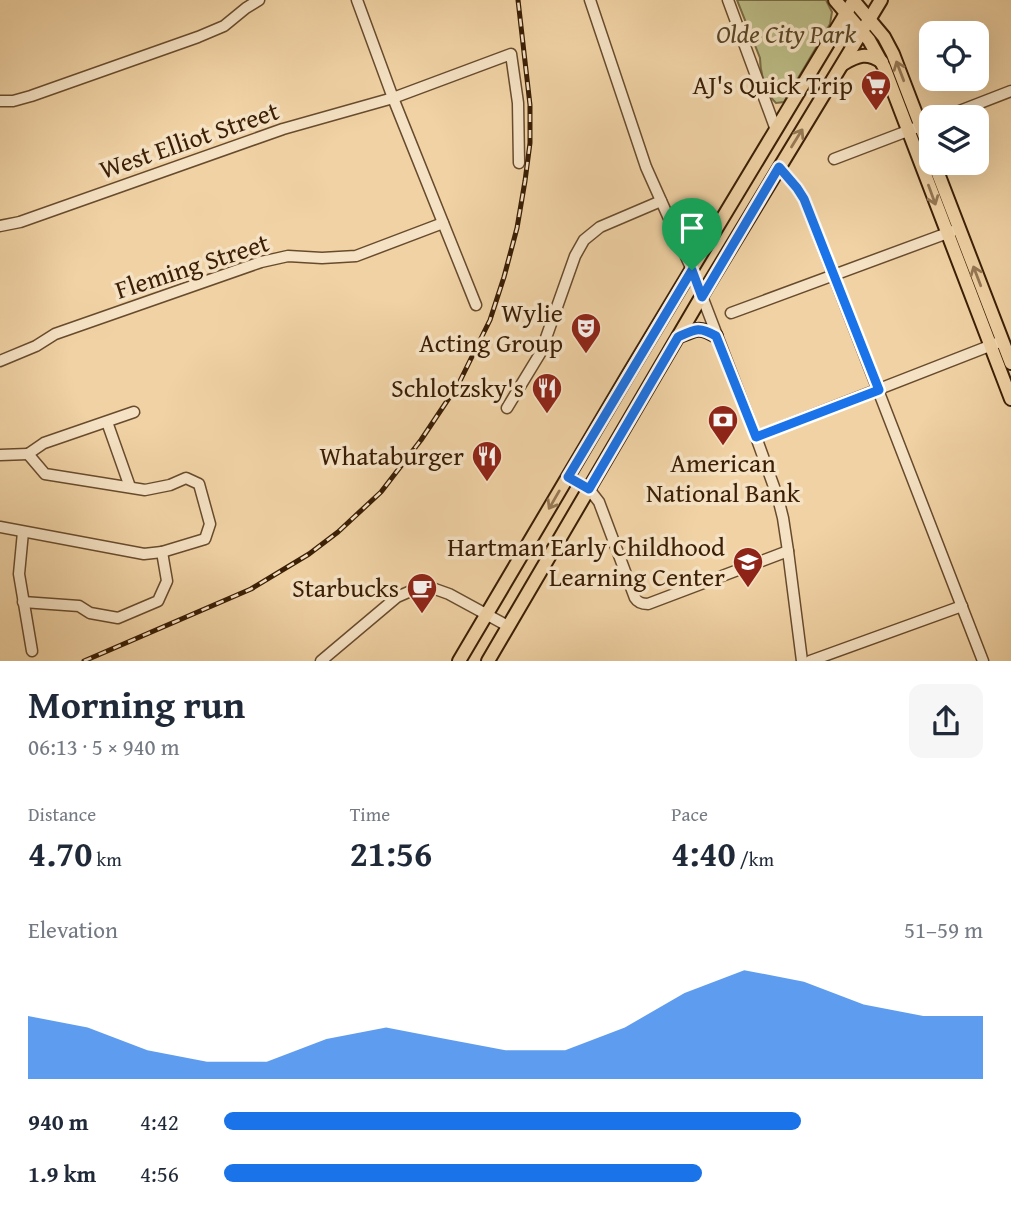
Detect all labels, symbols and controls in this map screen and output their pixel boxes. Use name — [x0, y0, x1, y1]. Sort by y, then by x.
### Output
park label: Olde City Park — [716, 14, 856, 53]
map controls — [919, 21, 989, 175]
button: locate — [919, 21, 989, 91]
one-way arrow — [892, 60, 905, 82]
place label: AJ's Quick Trip — [692, 65, 853, 104]
supermarket icon: AJ's Quick Trip — [859, 68, 893, 112]
street label: West Elliot Street — [94, 91, 284, 188]
button: layers — [919, 105, 989, 175]
one-way arrow — [791, 129, 805, 149]
one-way arrow — [927, 183, 940, 205]
pin — [662, 198, 722, 270]
icon: arrive — [673, 209, 711, 247]
street label: Fleming Street — [110, 222, 274, 309]
one-way arrow — [970, 266, 983, 287]
place label: Wylie Acting Group — [419, 293, 563, 362]
theatre icon: Wylie Acting Group — [569, 311, 603, 355]
place label: Schlotzsky's — [391, 368, 524, 407]
restaurant icon: Schlotzsky's — [530, 371, 564, 415]
bank icon: American National Bank — [706, 403, 740, 447]
place label: Whataburger — [319, 436, 464, 475]
restaurant icon: Whataburger — [470, 439, 504, 483]
place label: American National Bank — [646, 443, 801, 512]
one-way arrow — [547, 490, 561, 510]
place label: Hartman Early Childhood Learning Center — [447, 527, 725, 596]
school or university icon: Hartman Early Childhood Learning Center — [731, 545, 765, 589]
place label: Starbucks — [292, 568, 399, 607]
cafe icon: Starbucks — [405, 571, 439, 615]
text: Morning run — [28, 676, 245, 732]
button: share — [909, 684, 983, 758]
text: 06:13 · 5 × 940 m — [28, 730, 180, 763]
text: Distance — [28, 800, 96, 828]
text: Time — [350, 800, 390, 828]
text: Pace — [671, 800, 708, 828]
text: 4.70 — [28, 828, 92, 879]
text: 21:56 — [350, 828, 432, 879]
text: 4:40 — [671, 828, 736, 879]
text: km — [92, 845, 122, 873]
text: /km — [736, 845, 774, 873]
text: Elevation — [28, 913, 118, 946]
text: 51–59 m — [904, 913, 983, 946]
text: 940 m — [28, 1105, 89, 1138]
text: 4:42 — [140, 1105, 179, 1138]
text: 1.9 km — [28, 1157, 96, 1190]
text: 4:56 — [140, 1157, 179, 1190]

